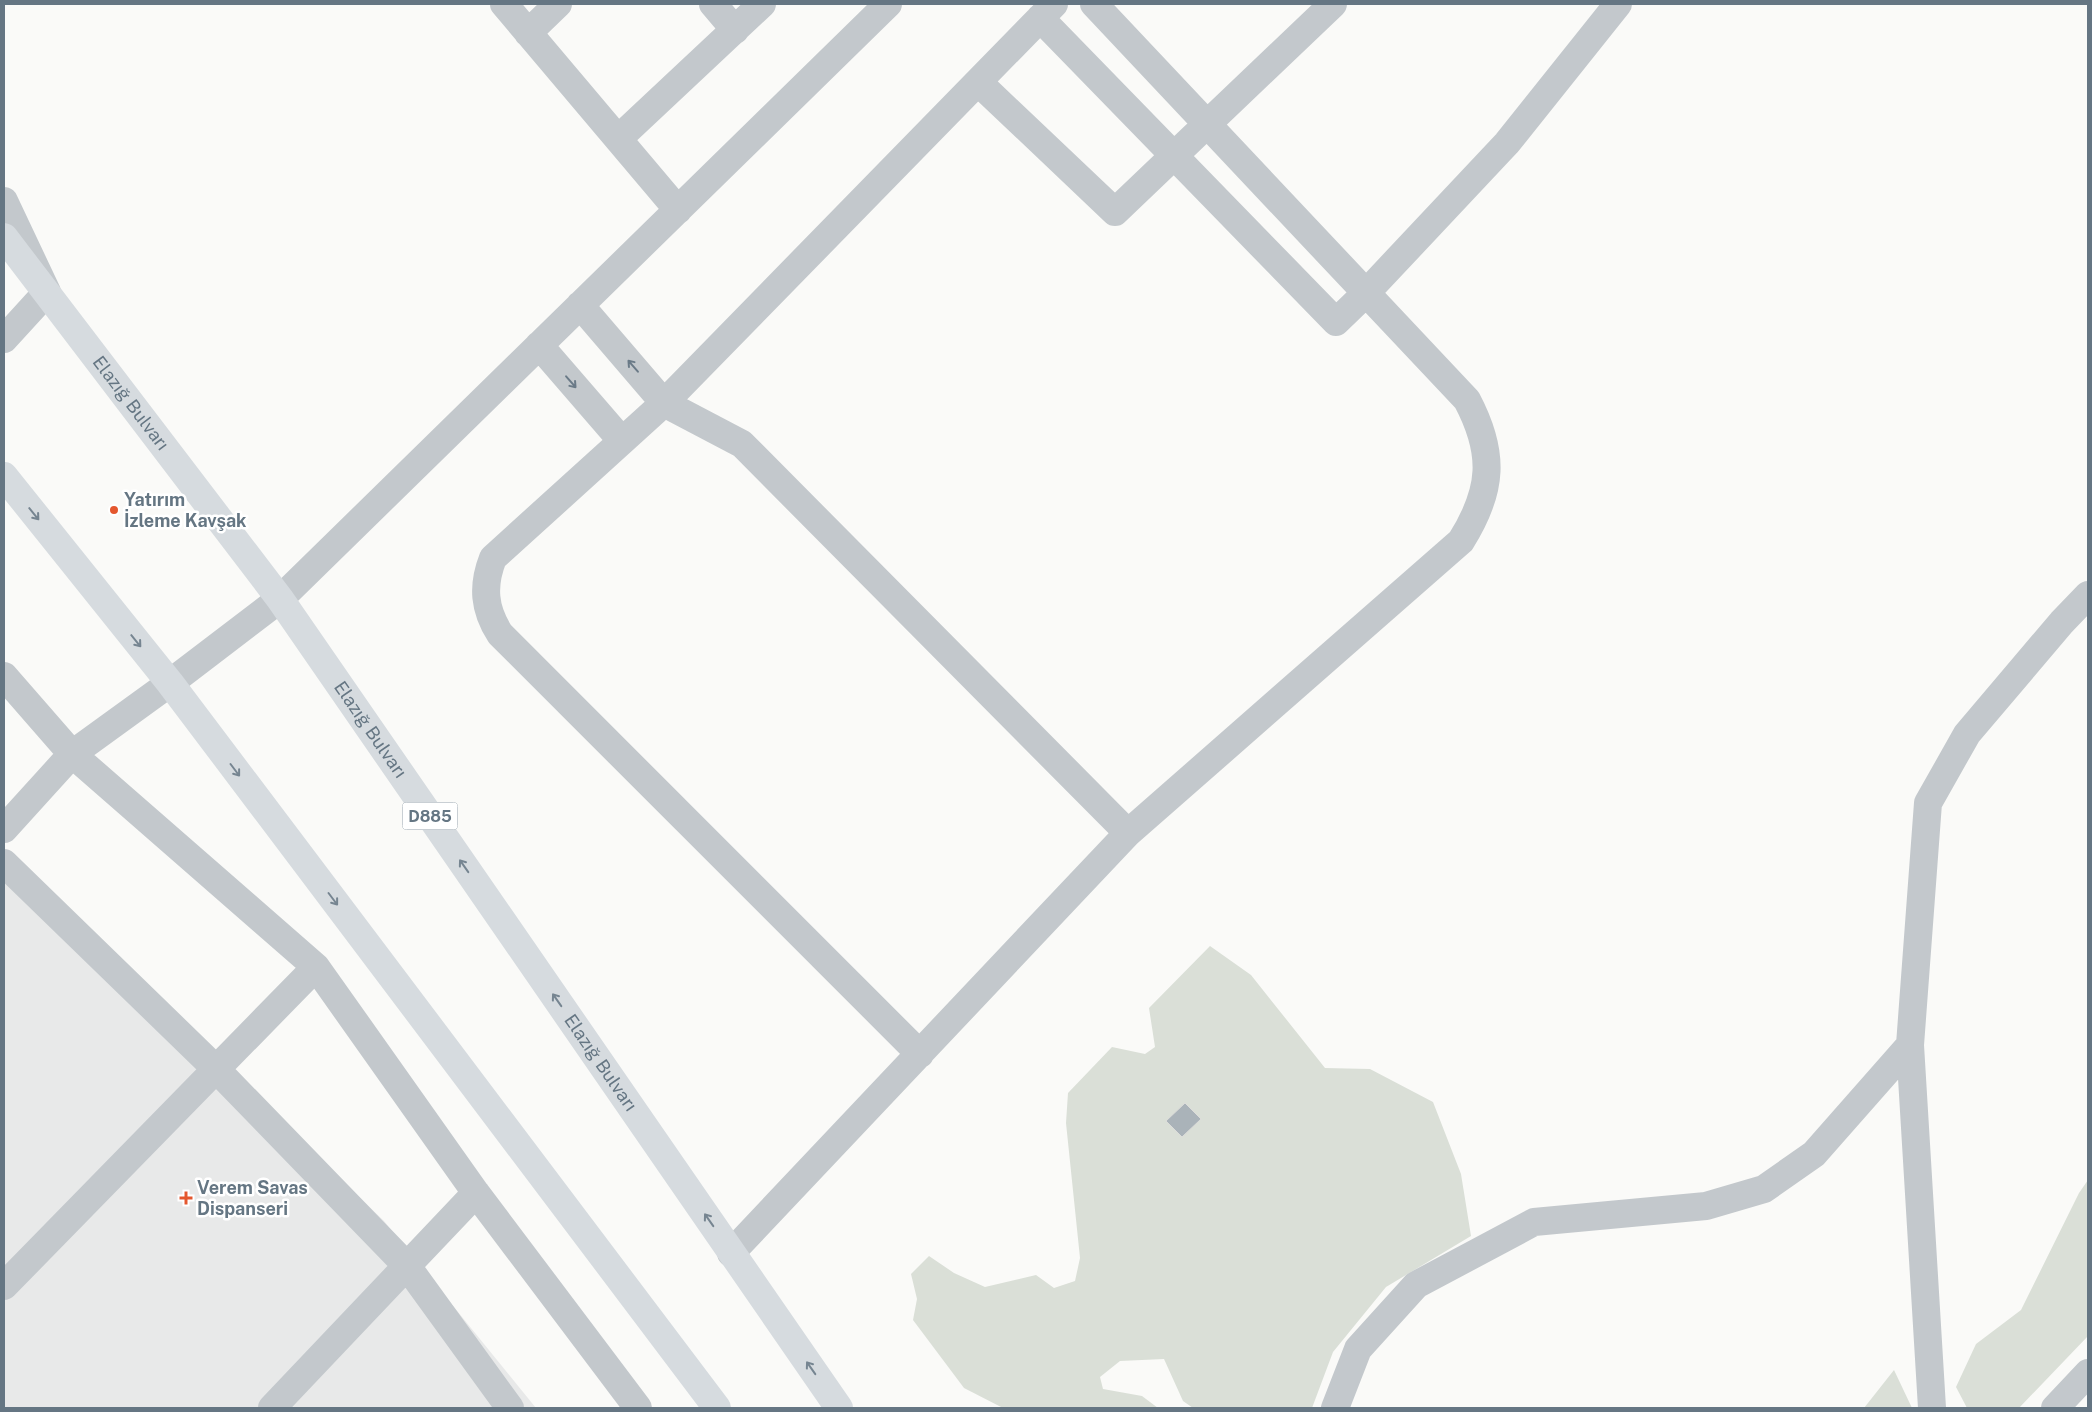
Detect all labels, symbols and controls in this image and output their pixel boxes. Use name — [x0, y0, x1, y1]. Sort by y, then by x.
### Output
street label: Elazığ Bulvarı — [89, 352, 174, 454]
one-way arrow — [627, 359, 638, 372]
one-way arrow — [565, 376, 577, 389]
place label: Yatırım İzleme Kavşak — [124, 489, 247, 531]
marker: Yatırım İzleme Kavşak — [108, 504, 120, 516]
one-way arrow — [29, 507, 40, 520]
one-way arrow — [131, 634, 142, 647]
street label: Elazığ Bulvarı — [330, 677, 411, 782]
one-way arrow — [230, 763, 240, 777]
road number: D885 — [402, 802, 458, 829]
one-way arrow — [459, 859, 469, 873]
one-way arrow — [327, 892, 338, 905]
one-way arrow — [552, 993, 562, 1007]
street label: Elazığ Bulvarı — [560, 1010, 642, 1115]
place label: Verem Savas Dispanseri — [197, 1177, 308, 1219]
marker: Verem Savas Dispanseri — [179, 1191, 193, 1205]
one-way arrow — [704, 1213, 714, 1227]
one-way arrow — [806, 1361, 816, 1375]

